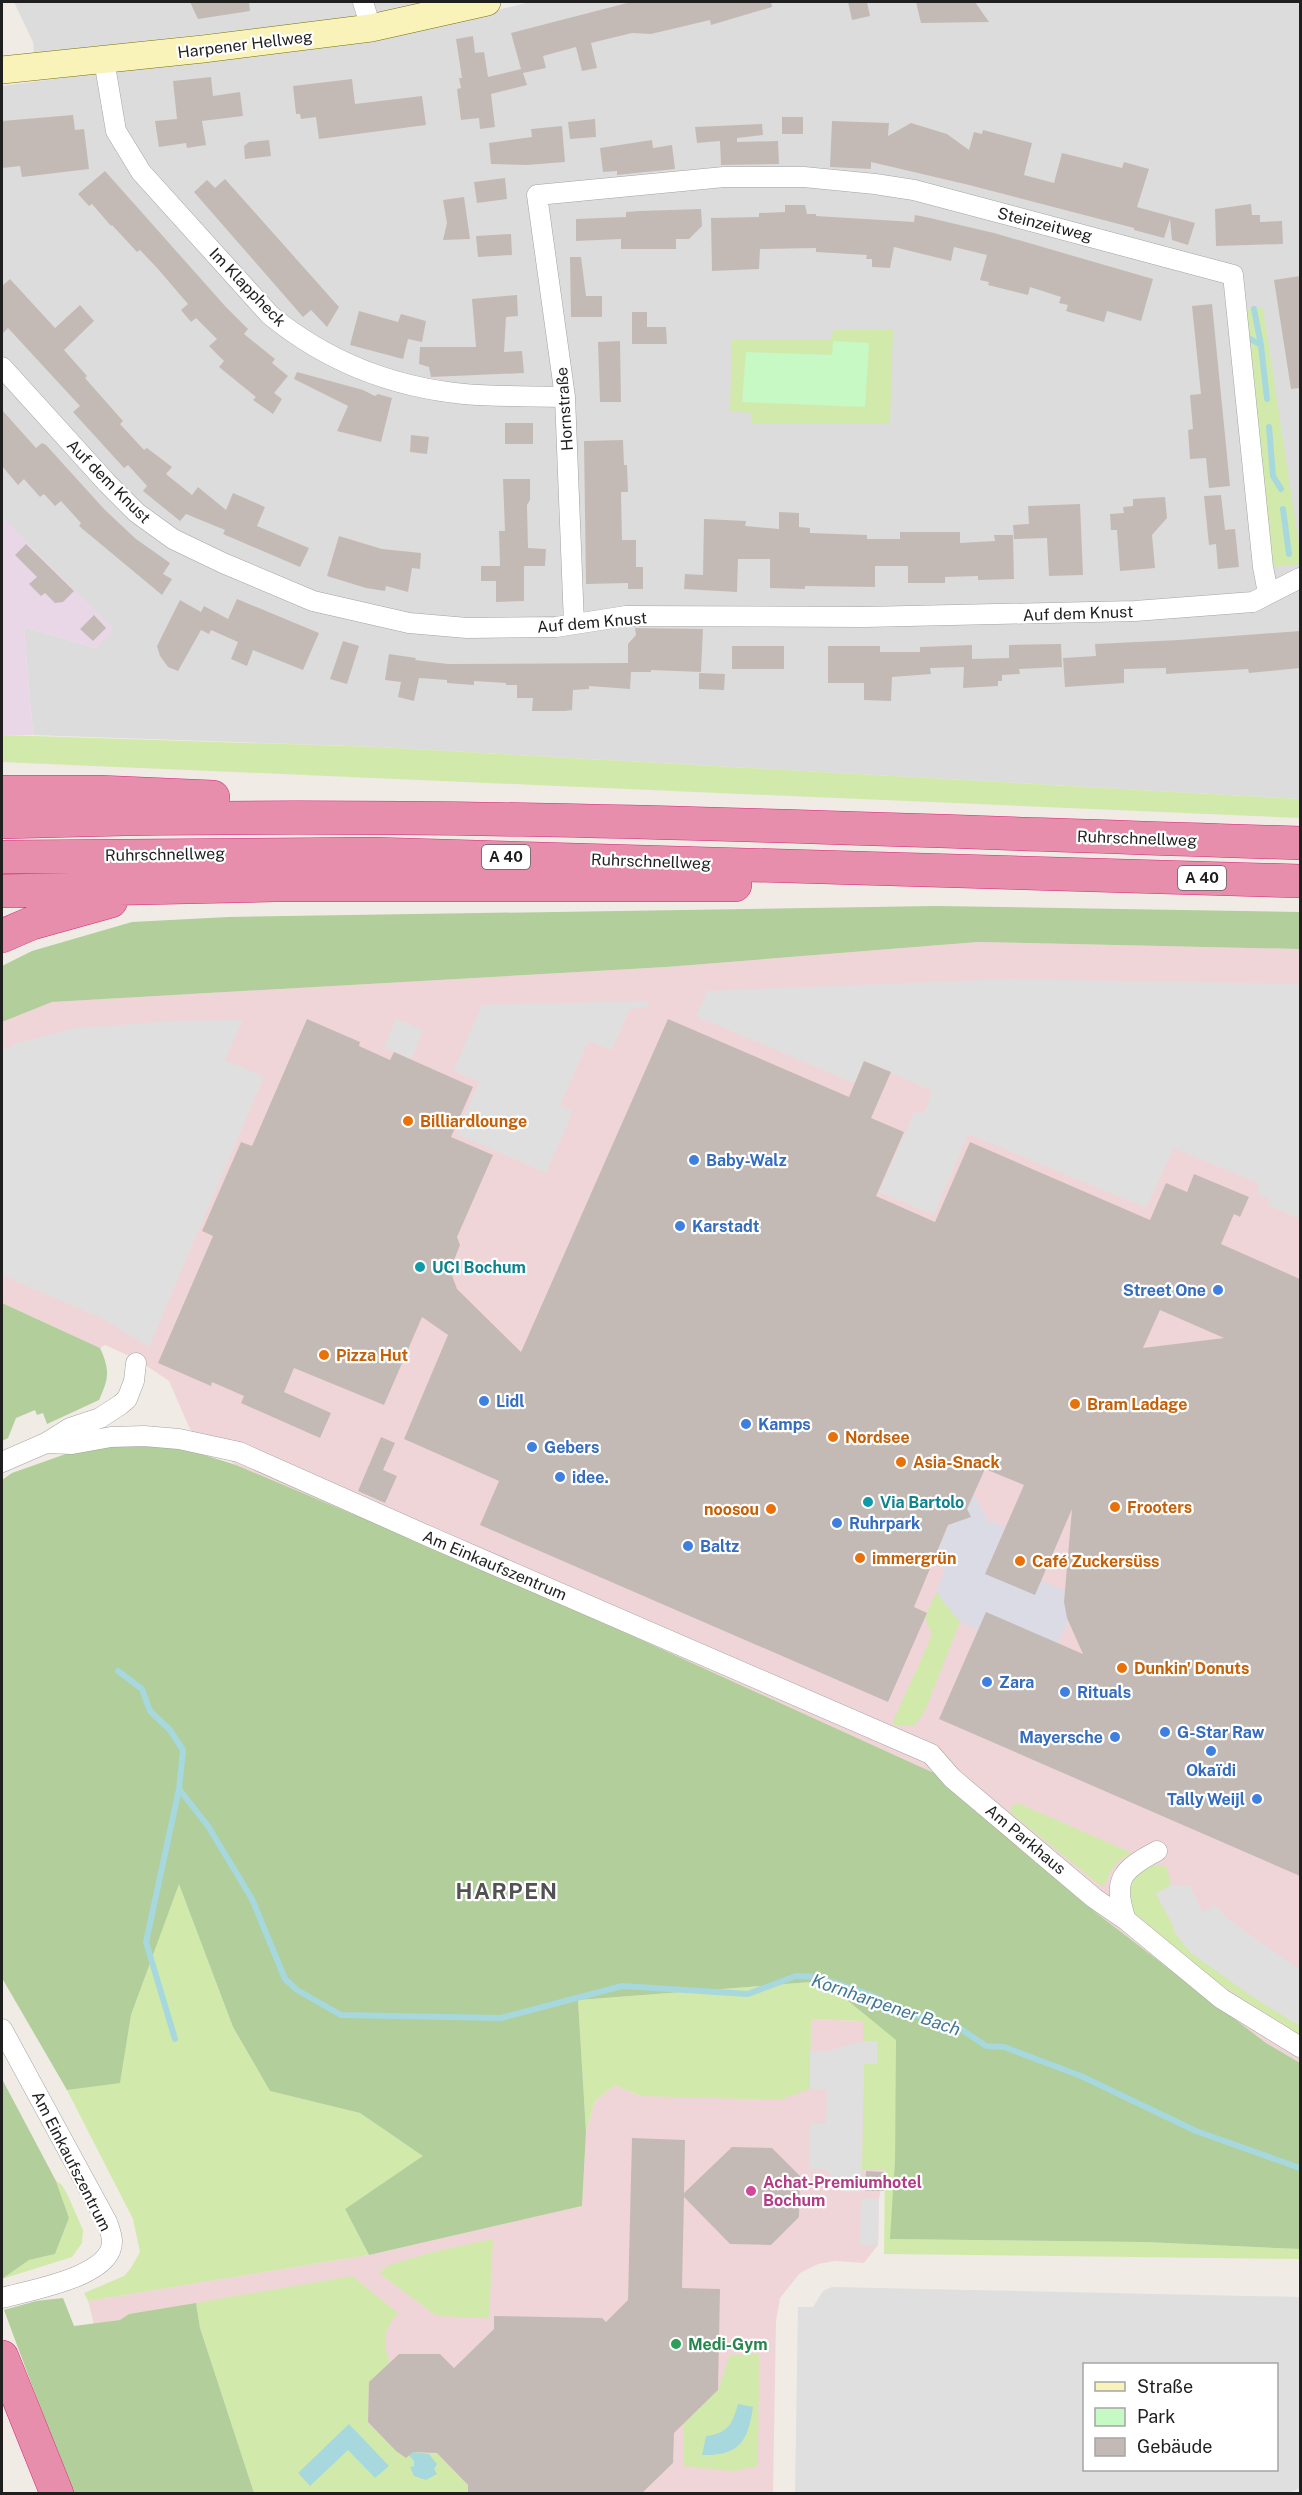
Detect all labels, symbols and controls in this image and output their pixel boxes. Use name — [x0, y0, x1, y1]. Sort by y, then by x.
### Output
street label: Harpener Hellweg — [176, 27, 314, 62]
street label: Steinzeitweg — [996, 204, 1094, 245]
street label: Im Klappheck — [205, 244, 290, 331]
street label: Hornstraße — [552, 366, 577, 452]
street label: Auf dem Knust — [63, 436, 154, 527]
street label: Auf dem Knust — [1023, 602, 1134, 625]
street label: Auf dem Knust — [536, 608, 648, 637]
street label: Ruhrschnellweg — [1077, 827, 1197, 850]
street label: Ruhrschnellweg — [105, 844, 225, 865]
road number: A 40 — [482, 845, 530, 869]
street label: Ruhrschnellweg — [591, 850, 711, 873]
road number: A 40 — [1178, 866, 1226, 890]
place label: Billiardlounge — [420, 1112, 527, 1131]
marker: Billiardlounge — [401, 1114, 415, 1128]
place label: Baby-Walz — [706, 1151, 787, 1170]
marker: Baby-Walz — [687, 1153, 701, 1167]
place label: Karstadt — [692, 1217, 760, 1236]
marker: Karstadt — [673, 1219, 687, 1233]
place label: UCI Bochum — [432, 1258, 526, 1277]
marker: UCI Bochum — [413, 1260, 427, 1274]
place label: Street One — [1123, 1281, 1206, 1300]
marker: Street One — [1211, 1283, 1225, 1297]
place label: Pizza Hut — [336, 1346, 409, 1365]
marker: Pizza Hut — [317, 1348, 331, 1362]
place label: Lidl — [496, 1392, 525, 1411]
marker: Lidl — [477, 1394, 491, 1408]
place label: Bram Ladage — [1087, 1395, 1187, 1414]
marker: Bram Ladage — [1068, 1397, 1082, 1411]
place label: Kamps — [758, 1415, 811, 1434]
marker: Kamps — [739, 1417, 753, 1431]
place label: Nordsee — [845, 1428, 910, 1447]
marker: Nordsee — [826, 1430, 840, 1444]
place label: Gebers — [544, 1438, 599, 1457]
marker: Gebers — [525, 1440, 539, 1454]
place label: Asia-Snack — [913, 1453, 1000, 1472]
marker: Asia-Snack — [894, 1455, 908, 1469]
place label: idee. — [572, 1468, 609, 1487]
marker: idee. — [553, 1470, 567, 1484]
place label: Via Bartolo — [880, 1493, 964, 1512]
marker: Via Bartolo — [861, 1495, 875, 1509]
place label: Frooters — [1127, 1498, 1192, 1517]
place label: noosou — [704, 1500, 759, 1519]
marker: Frooters — [1108, 1500, 1122, 1514]
marker: noosou — [764, 1502, 778, 1516]
place label: Ruhrpark — [849, 1514, 920, 1533]
marker: Ruhrpark — [830, 1516, 844, 1530]
street label: Am Einkaufszentrum — [420, 1527, 570, 1604]
place label: Baltz — [700, 1537, 739, 1556]
marker: Baltz — [681, 1539, 695, 1553]
place label: immergrün — [872, 1549, 956, 1568]
marker: immergrün — [853, 1551, 867, 1565]
place label: Café Zuckersüss — [1032, 1552, 1160, 1571]
marker: Café Zuckersüss — [1013, 1554, 1027, 1568]
place label: Dunkin' Donuts — [1134, 1659, 1249, 1678]
marker: Dunkin' Donuts — [1115, 1661, 1129, 1675]
place label: Zara — [999, 1673, 1034, 1692]
marker: Zara — [980, 1675, 994, 1689]
place label: Rituals — [1077, 1683, 1131, 1702]
marker: Rituals — [1058, 1685, 1072, 1699]
place label: G-Star Raw — [1177, 1723, 1265, 1742]
marker: G-Star Raw — [1158, 1725, 1172, 1739]
place label: Mayersche — [1019, 1728, 1103, 1747]
marker: Mayersche — [1108, 1730, 1122, 1744]
marker: Okaïdi — [1204, 1744, 1218, 1758]
place label: Okaïdi — [1186, 1761, 1236, 1780]
place label: Tally Weijl — [1167, 1790, 1245, 1809]
marker: Tally Weijl — [1250, 1792, 1264, 1806]
street label: Am Parkhaus — [982, 1800, 1070, 1878]
district label: HARPEN — [456, 1878, 558, 1904]
water label: Kornharpener Bach — [809, 1969, 963, 2040]
street label: Am Einkaufszentrum — [28, 2088, 115, 2234]
place label: Achat-Premiumhotel Bochum — [763, 2173, 922, 2210]
marker: Achat-Premiumhotel Bochum — [744, 2184, 758, 2198]
place label: Medi-Gym — [688, 2335, 768, 2354]
marker: Medi-Gym — [669, 2337, 683, 2351]
legend — [1083, 2363, 1278, 2471]
text: Straße — [1137, 2376, 1193, 2397]
text: Park — [1137, 2406, 1175, 2427]
text: Gebäude — [1137, 2436, 1212, 2457]

